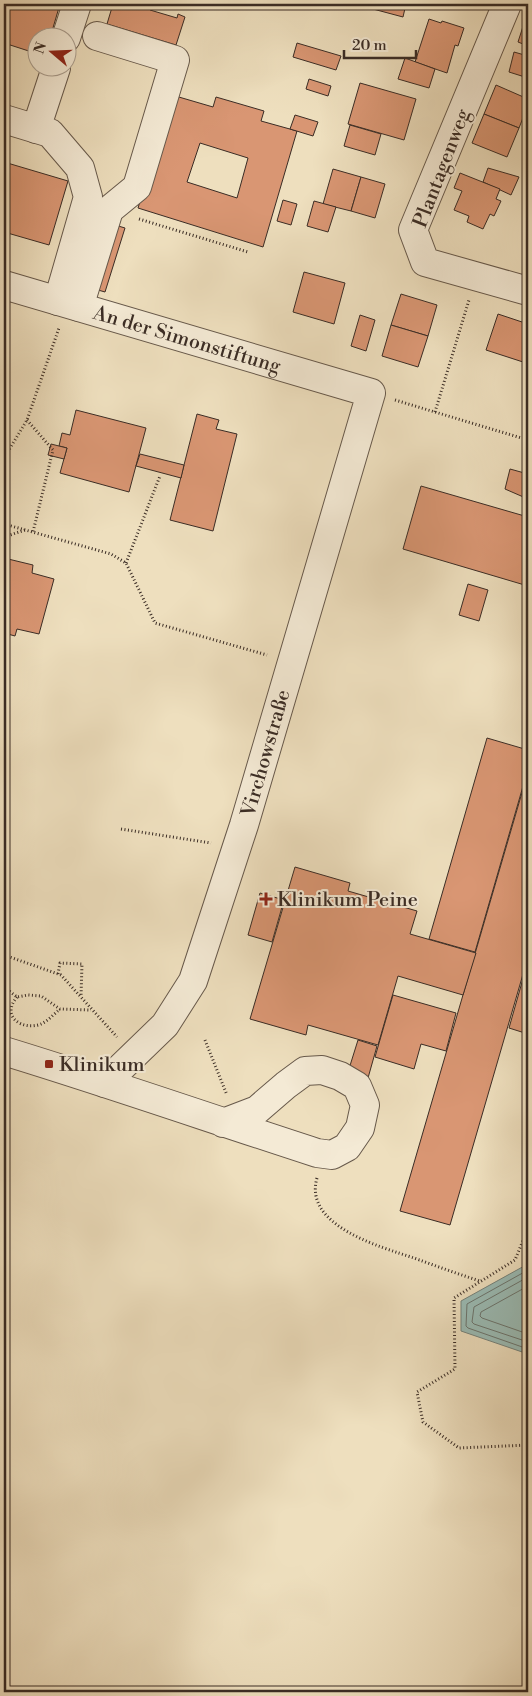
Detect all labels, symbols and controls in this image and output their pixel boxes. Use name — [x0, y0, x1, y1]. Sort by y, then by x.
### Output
north arrow — [28, 28, 78, 78]
scale bar — [344, 28, 417, 60]
text: 20 m — [352, 36, 387, 55]
text: N — [30, 40, 51, 56]
street label: Plantagenweg — [408, 105, 477, 232]
street label: An der Simonstiftung — [89, 301, 284, 380]
street label: Virchowstraße — [236, 687, 297, 821]
place label: Klinikum Peine — [277, 888, 418, 913]
marker: Klinikum Peine — [259, 892, 273, 906]
place label: Klinikum — [59, 1053, 145, 1078]
marker: Klinikum — [43, 1058, 55, 1070]

